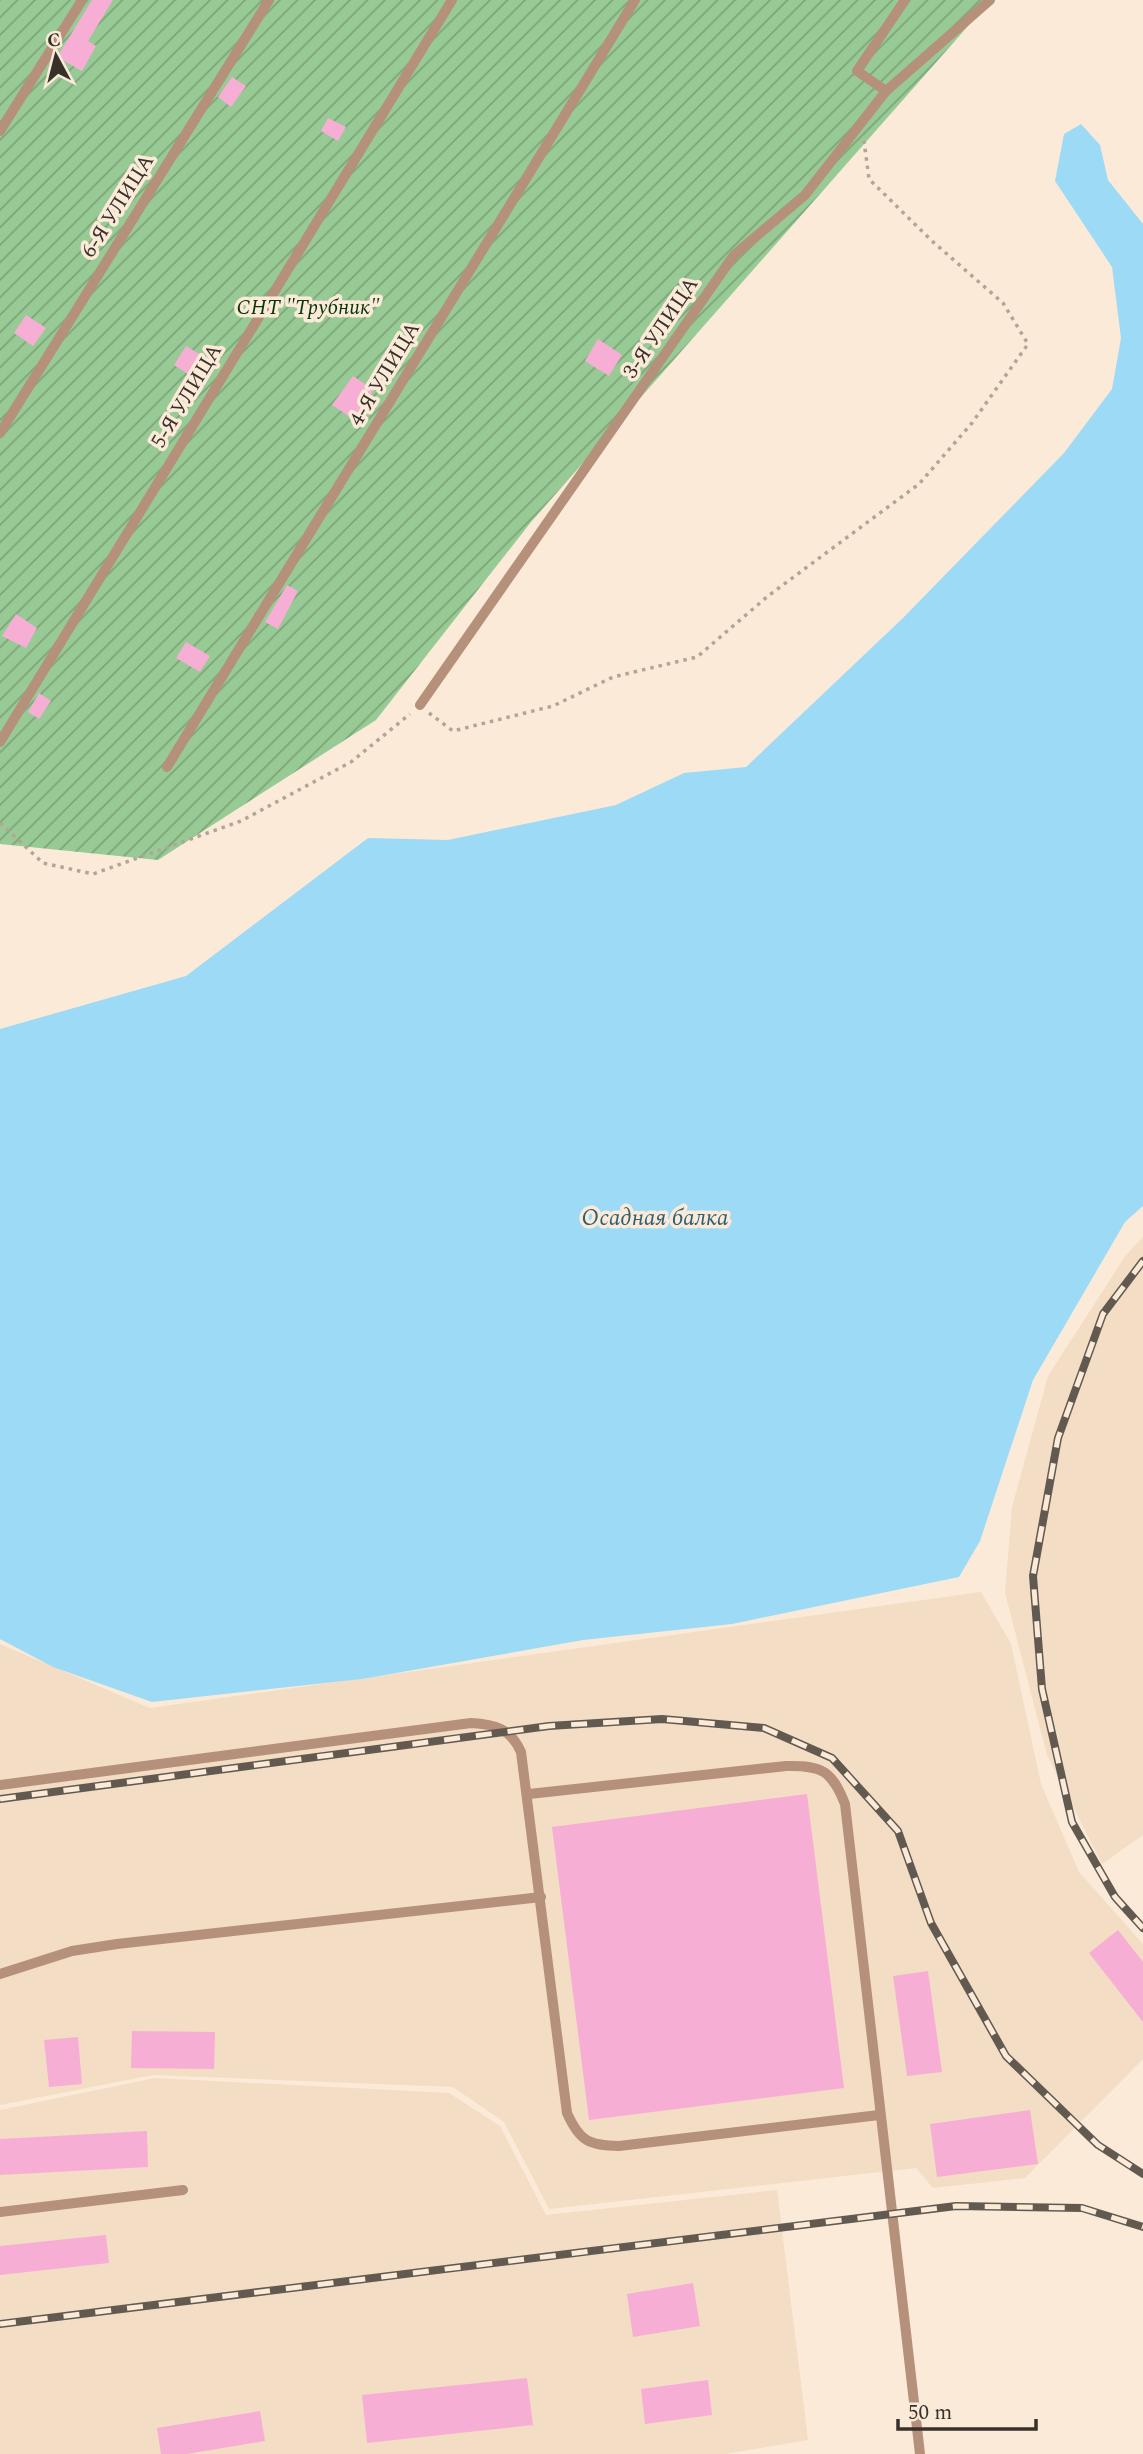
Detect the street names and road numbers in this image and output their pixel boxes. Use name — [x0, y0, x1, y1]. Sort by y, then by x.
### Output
street label: 6-Я УЛИЦА — [73, 148, 163, 264]
street label: 3-Я УЛИЦА — [615, 270, 707, 385]
street label: 4-Я УЛИЦА — [341, 315, 429, 432]
street label: 5-Я УЛИЦА — [143, 337, 231, 454]

